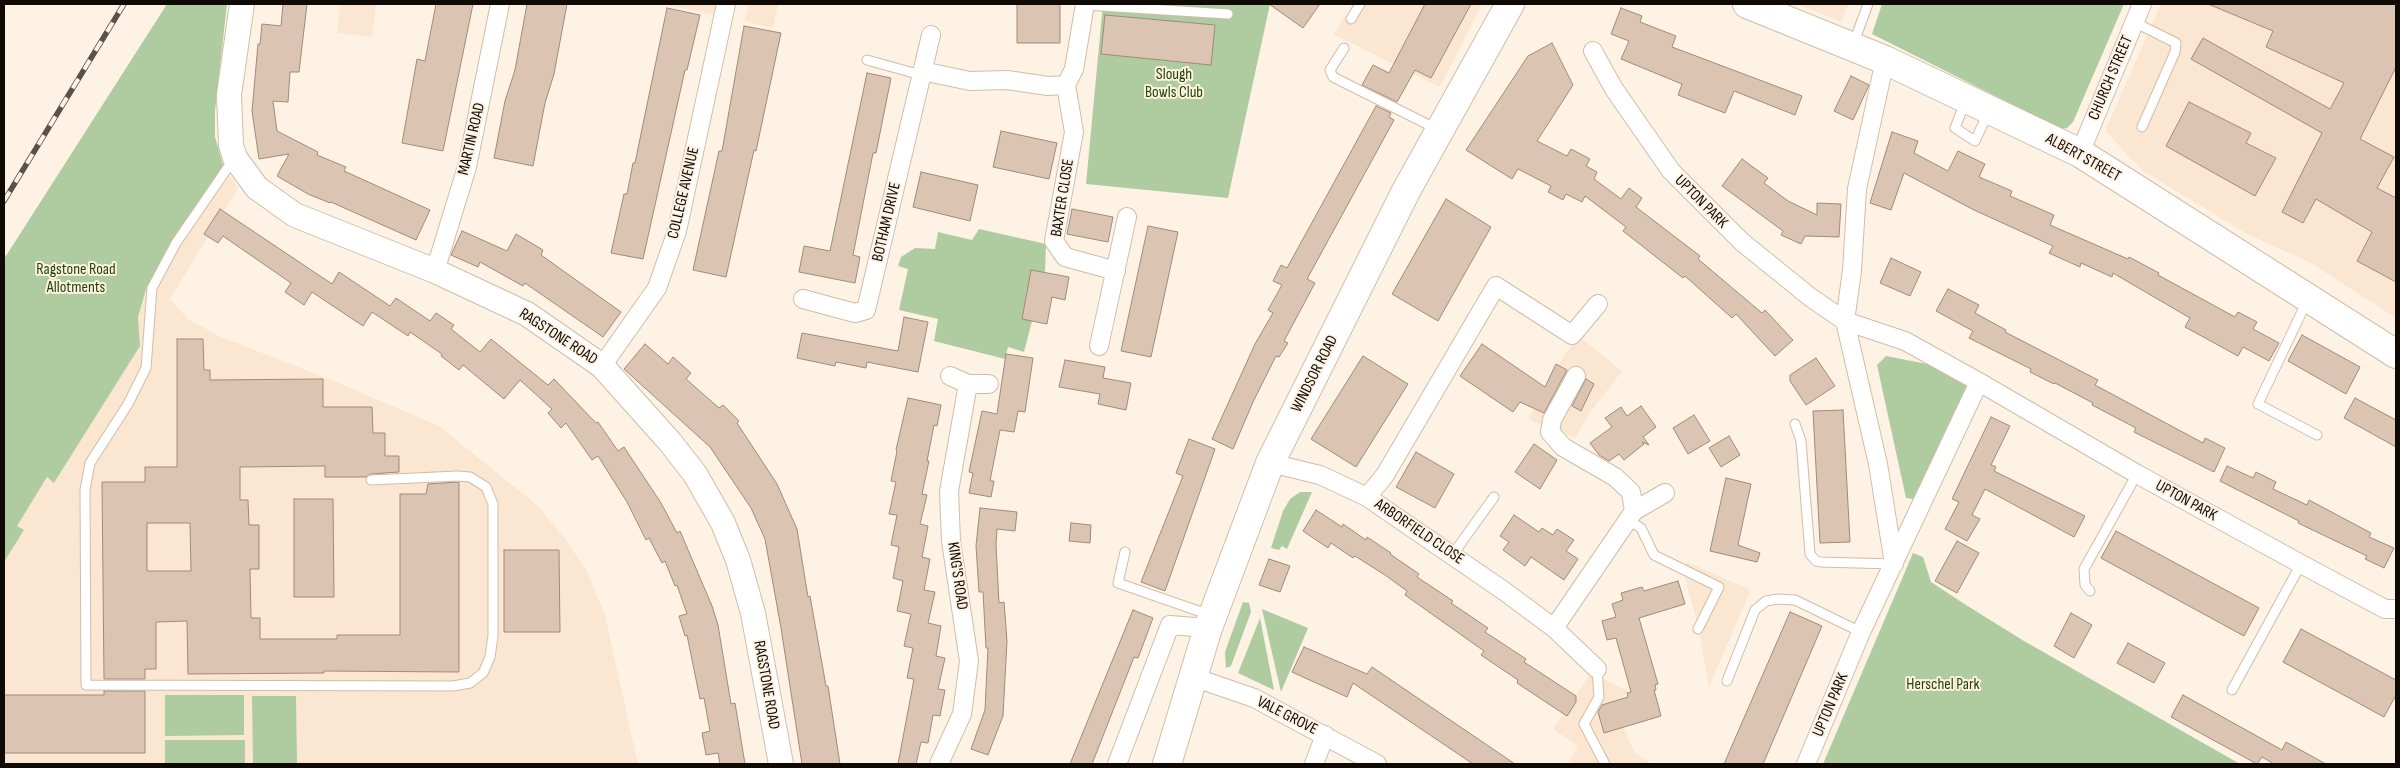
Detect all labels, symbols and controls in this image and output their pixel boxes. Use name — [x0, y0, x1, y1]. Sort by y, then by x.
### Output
street label: CHURCH STREET — [2085, 33, 2137, 123]
park label: Slough Bowls Club — [1145, 65, 1203, 103]
street label: MARTIN ROAD — [454, 101, 490, 177]
street label: ALBERT STREET — [2042, 129, 2124, 187]
street label: COLLEGE AVENUE — [664, 145, 704, 241]
street label: BAXTER CLOSE — [1047, 158, 1079, 238]
street label: UPTON PARK — [1670, 171, 1732, 233]
street label: BOTHAM DRIVE — [869, 181, 905, 263]
park label: Ragstone Road Allotments — [36, 260, 116, 298]
street label: RAGSTONE ROAD — [515, 304, 601, 370]
street label: WINDSOR ROAD — [1287, 332, 1343, 416]
street label: UPTON PARK — [2152, 476, 2220, 526]
street label: ARBORFIELD CLOSE — [1371, 495, 1467, 569]
street label: KING'S ROAD — [943, 541, 971, 611]
street label: RAGSTONE ROAD — [749, 639, 783, 731]
street label: UPTON PARK — [1809, 670, 1853, 740]
park label: Herschel Park — [1906, 675, 1980, 695]
street label: VALE GROVE — [1253, 693, 1321, 739]

